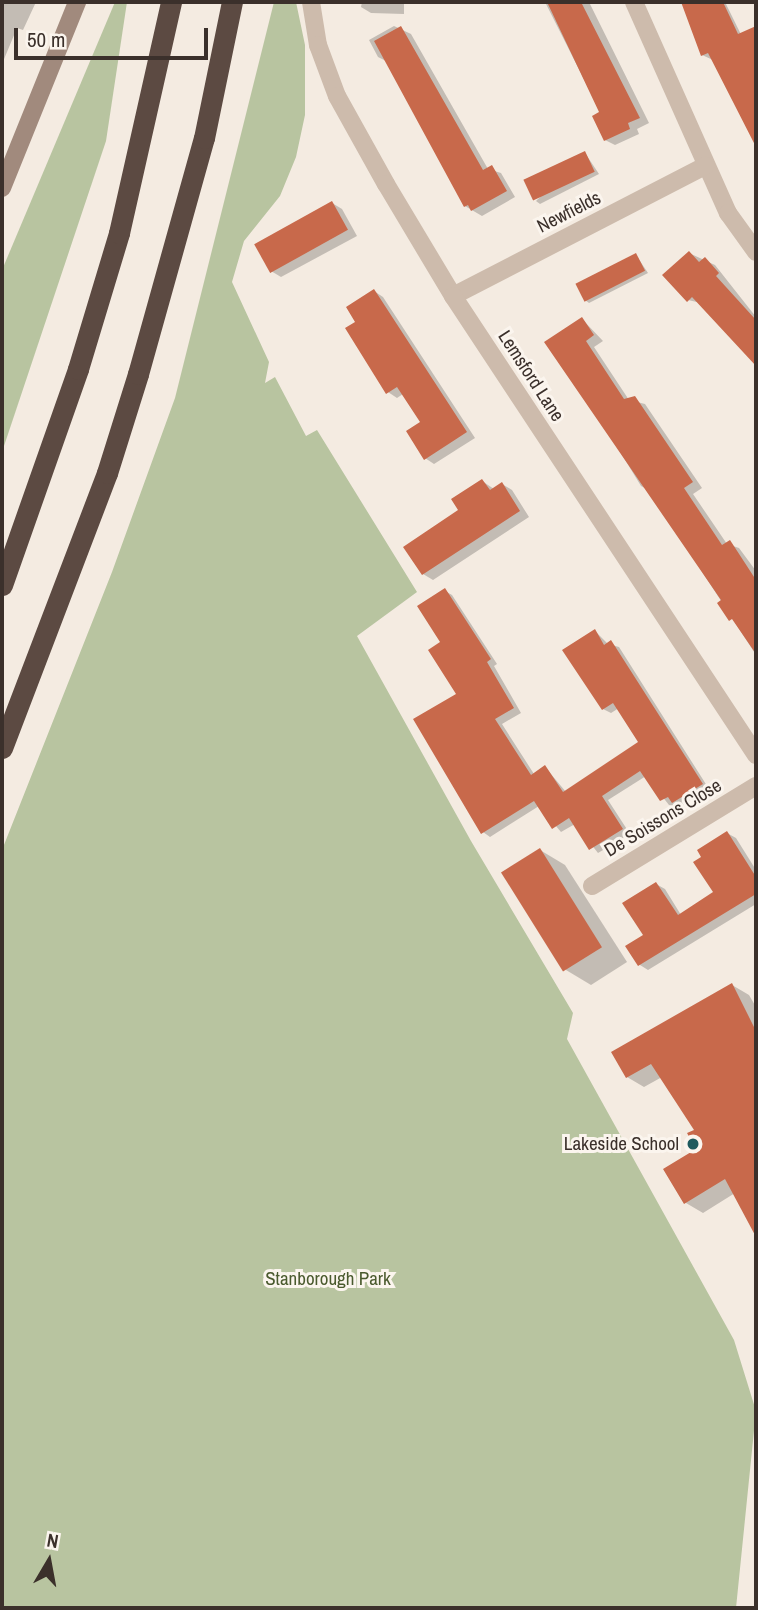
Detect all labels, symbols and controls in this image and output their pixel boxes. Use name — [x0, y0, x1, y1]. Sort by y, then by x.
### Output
scale bar — [18, 14, 212, 58]
text: 50 m — [27, 25, 65, 54]
street label: Newfields — [533, 186, 605, 238]
street label: Lemsford Lane — [493, 326, 569, 426]
street label: De Soissons Close — [600, 774, 726, 862]
place label: Lakeside School — [564, 1133, 679, 1155]
marker: Lakeside School — [685, 1136, 701, 1152]
park label: Stanborough Park — [265, 1268, 391, 1290]
north arrow — [14, 1526, 84, 1596]
text: N — [45, 1527, 60, 1554]

